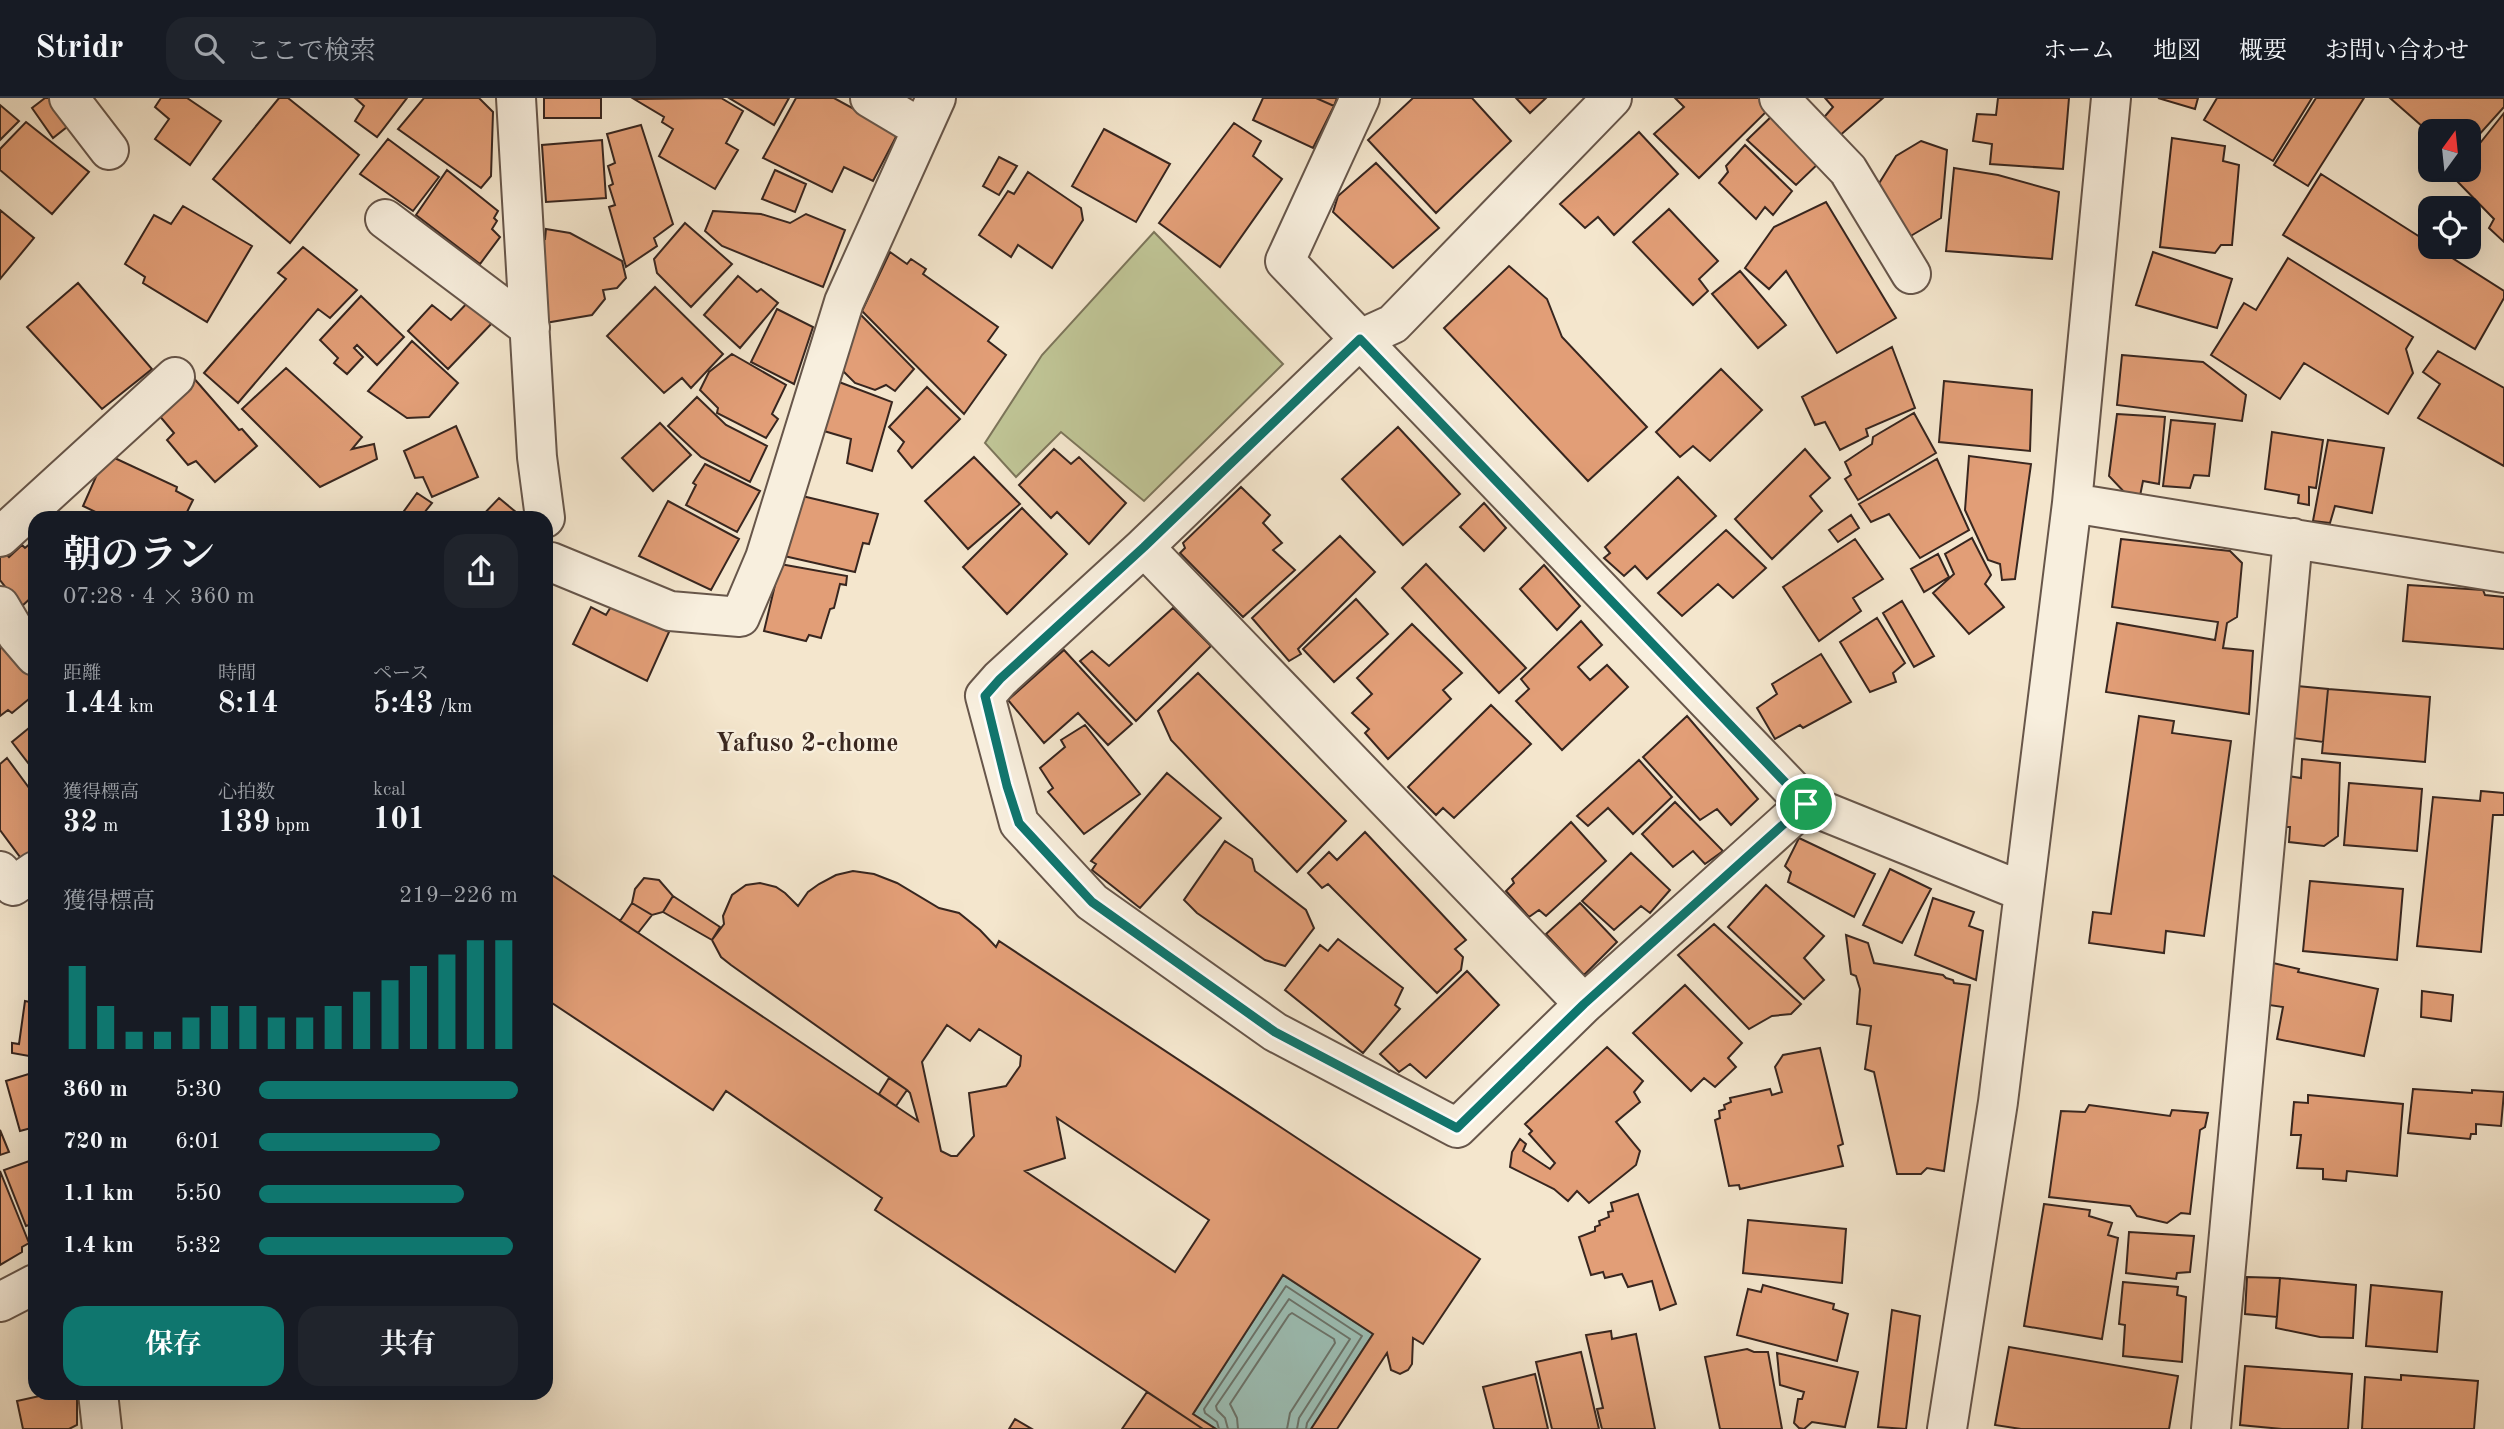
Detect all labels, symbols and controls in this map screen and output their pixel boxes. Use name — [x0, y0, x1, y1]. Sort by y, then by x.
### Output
search box — [166, 17, 656, 80]
icon: search — [190, 29, 228, 67]
text: Stridr — [35, 32, 124, 65]
text: ここで検索 — [246, 39, 376, 65]
text: ホーム — [2043, 40, 2115, 64]
text: 地図 — [2153, 40, 2201, 64]
text: 概要 — [2239, 40, 2287, 64]
text: お問い合わせ — [2325, 40, 2469, 64]
north arrow — [2418, 119, 2482, 182]
map controls — [2418, 119, 2481, 259]
button: locate — [2418, 196, 2481, 259]
button: share — [444, 534, 518, 608]
text: 朝のラン — [63, 538, 215, 576]
text: 07:28 · 4 × 360 m — [63, 585, 255, 608]
text: 距離 — [63, 665, 101, 684]
text: 時間 — [218, 665, 256, 684]
text: ペース — [373, 665, 429, 684]
text: 1.44 — [63, 689, 124, 719]
text: 8:14 — [218, 689, 279, 719]
text: 5:43 — [373, 689, 434, 719]
text: km — [124, 698, 154, 717]
text: /km — [434, 698, 472, 717]
district label: Yafuso 2-chome — [715, 731, 899, 757]
pin — [1776, 774, 1836, 834]
text: kcal — [373, 781, 406, 800]
text: 獲得標高 — [63, 784, 139, 803]
text: 心拍数 — [218, 784, 275, 803]
icon: arrive — [1787, 785, 1825, 823]
text: 101 — [373, 805, 425, 835]
text: 32 — [63, 808, 98, 838]
text: 139 — [218, 808, 270, 838]
text: m — [98, 817, 118, 836]
text: bpm — [270, 817, 310, 836]
text: 219–226 m — [399, 884, 518, 907]
text: 獲得標高 — [63, 890, 155, 913]
text: 360 m — [63, 1078, 128, 1101]
text: 5:30 — [175, 1078, 221, 1101]
text: 720 m — [63, 1130, 128, 1153]
text: 6:01 — [175, 1130, 221, 1153]
text: 1.1 km — [63, 1182, 134, 1205]
text: 5:50 — [175, 1182, 221, 1205]
text: 1.4 km — [63, 1234, 134, 1257]
text: 5:32 — [175, 1234, 221, 1257]
button: 保存 — [63, 1306, 284, 1386]
button: 共有 — [298, 1306, 518, 1386]

